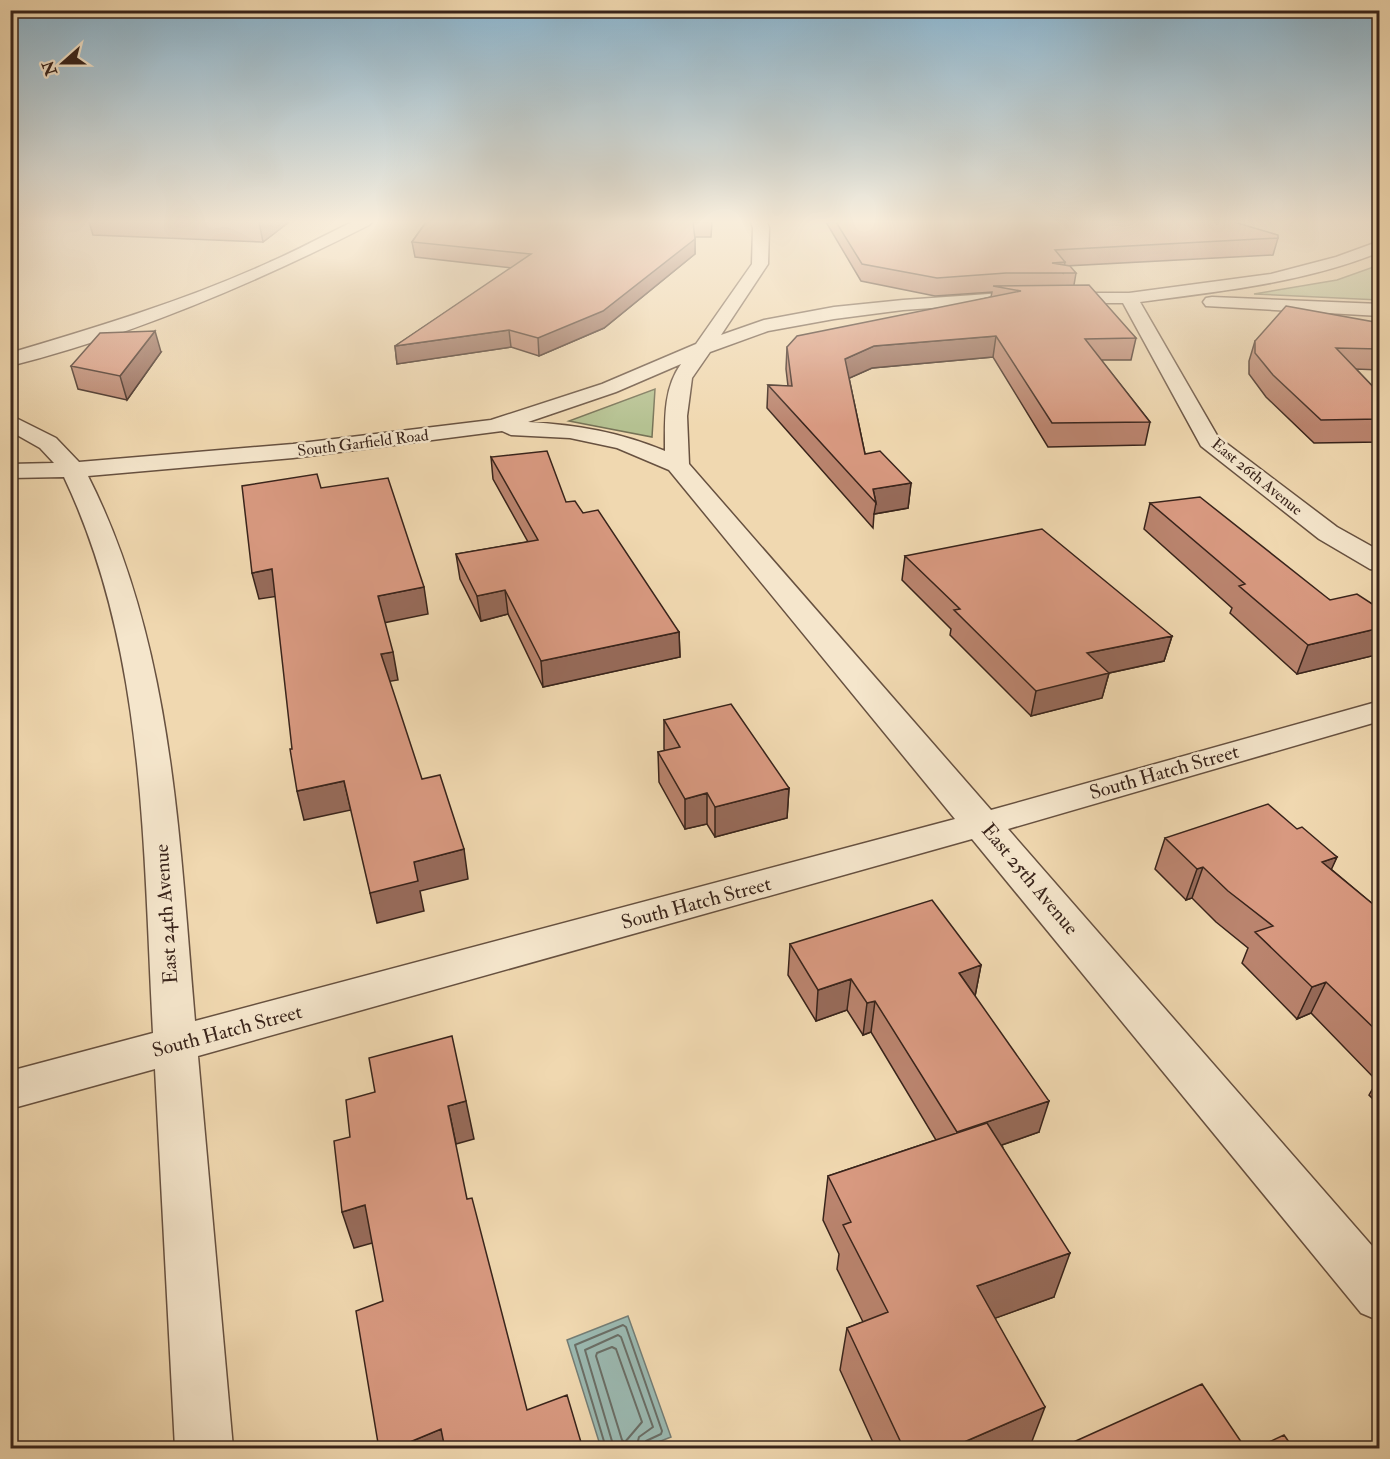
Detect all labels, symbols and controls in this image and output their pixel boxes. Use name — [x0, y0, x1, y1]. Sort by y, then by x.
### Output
north arrow — [33, 33, 93, 93]
text: N — [38, 57, 62, 79]
street label: South Garfield Road — [296, 425, 430, 461]
street label: East 26th Avenue — [1207, 434, 1307, 520]
street label: South Hatch Street — [1086, 739, 1242, 805]
street label: East 25th Avenue — [976, 818, 1084, 940]
street label: East 24th Avenue — [149, 843, 183, 985]
street label: South Hatch Street — [618, 871, 774, 935]
street label: South Hatch Street — [149, 999, 305, 1063]

